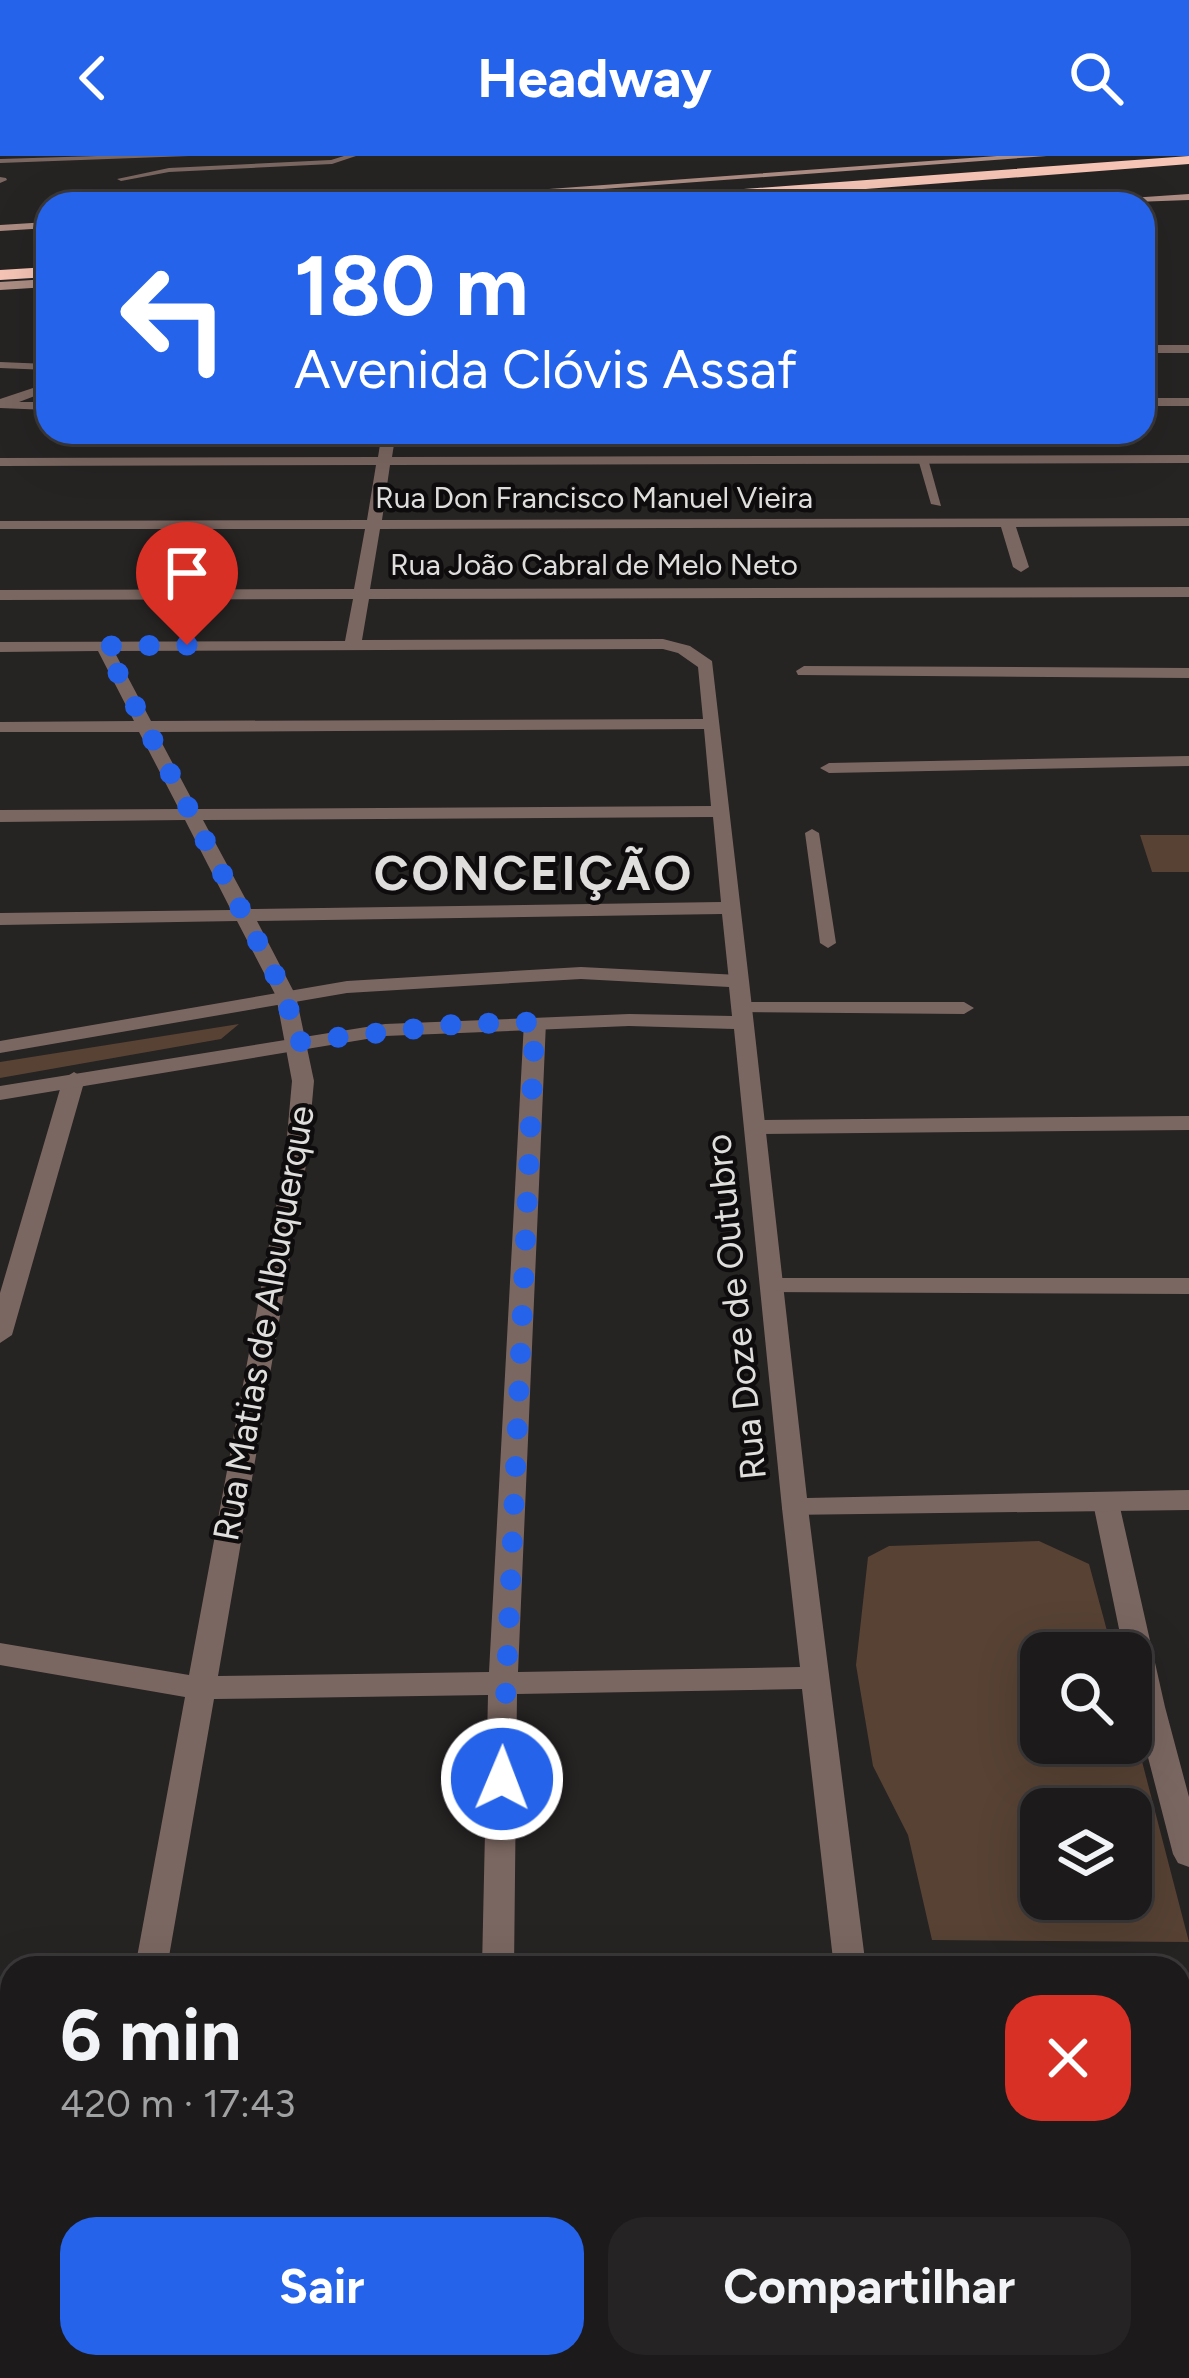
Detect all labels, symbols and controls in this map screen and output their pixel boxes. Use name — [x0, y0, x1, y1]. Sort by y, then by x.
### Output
icon: back — [60, 45, 126, 111]
icon: search — [1063, 45, 1129, 111]
text: Headway — [477, 46, 712, 111]
text: 180 m — [294, 235, 529, 336]
icon: left — [96, 240, 252, 396]
text: Avenida Clóvis Assaf — [294, 337, 797, 402]
street label: Rua Don Francisco Manuel Vieira — [375, 479, 813, 516]
pin — [136, 522, 238, 645]
icon: arrive — [154, 540, 220, 606]
street label: Rua João Cabral de Melo Neto — [390, 546, 798, 583]
district label: CONCEIÇÃO — [374, 844, 694, 902]
street label: Rua Matias de Albuquerque — [204, 1102, 323, 1544]
street label: Rua Doze de Outubro — [696, 1132, 775, 1482]
map controls — [1020, 1632, 1152, 1920]
button: search — [1020, 1632, 1152, 1764]
position arrow — [439, 1716, 565, 1842]
button: layers — [1020, 1788, 1152, 1920]
text: 6 min — [60, 1992, 241, 2078]
button: close — [1005, 1995, 1131, 2121]
text: 420 m · 17:43 — [60, 2080, 295, 2127]
button: Sair — [60, 2217, 584, 2355]
button: Compartilhar — [608, 2217, 1131, 2355]

